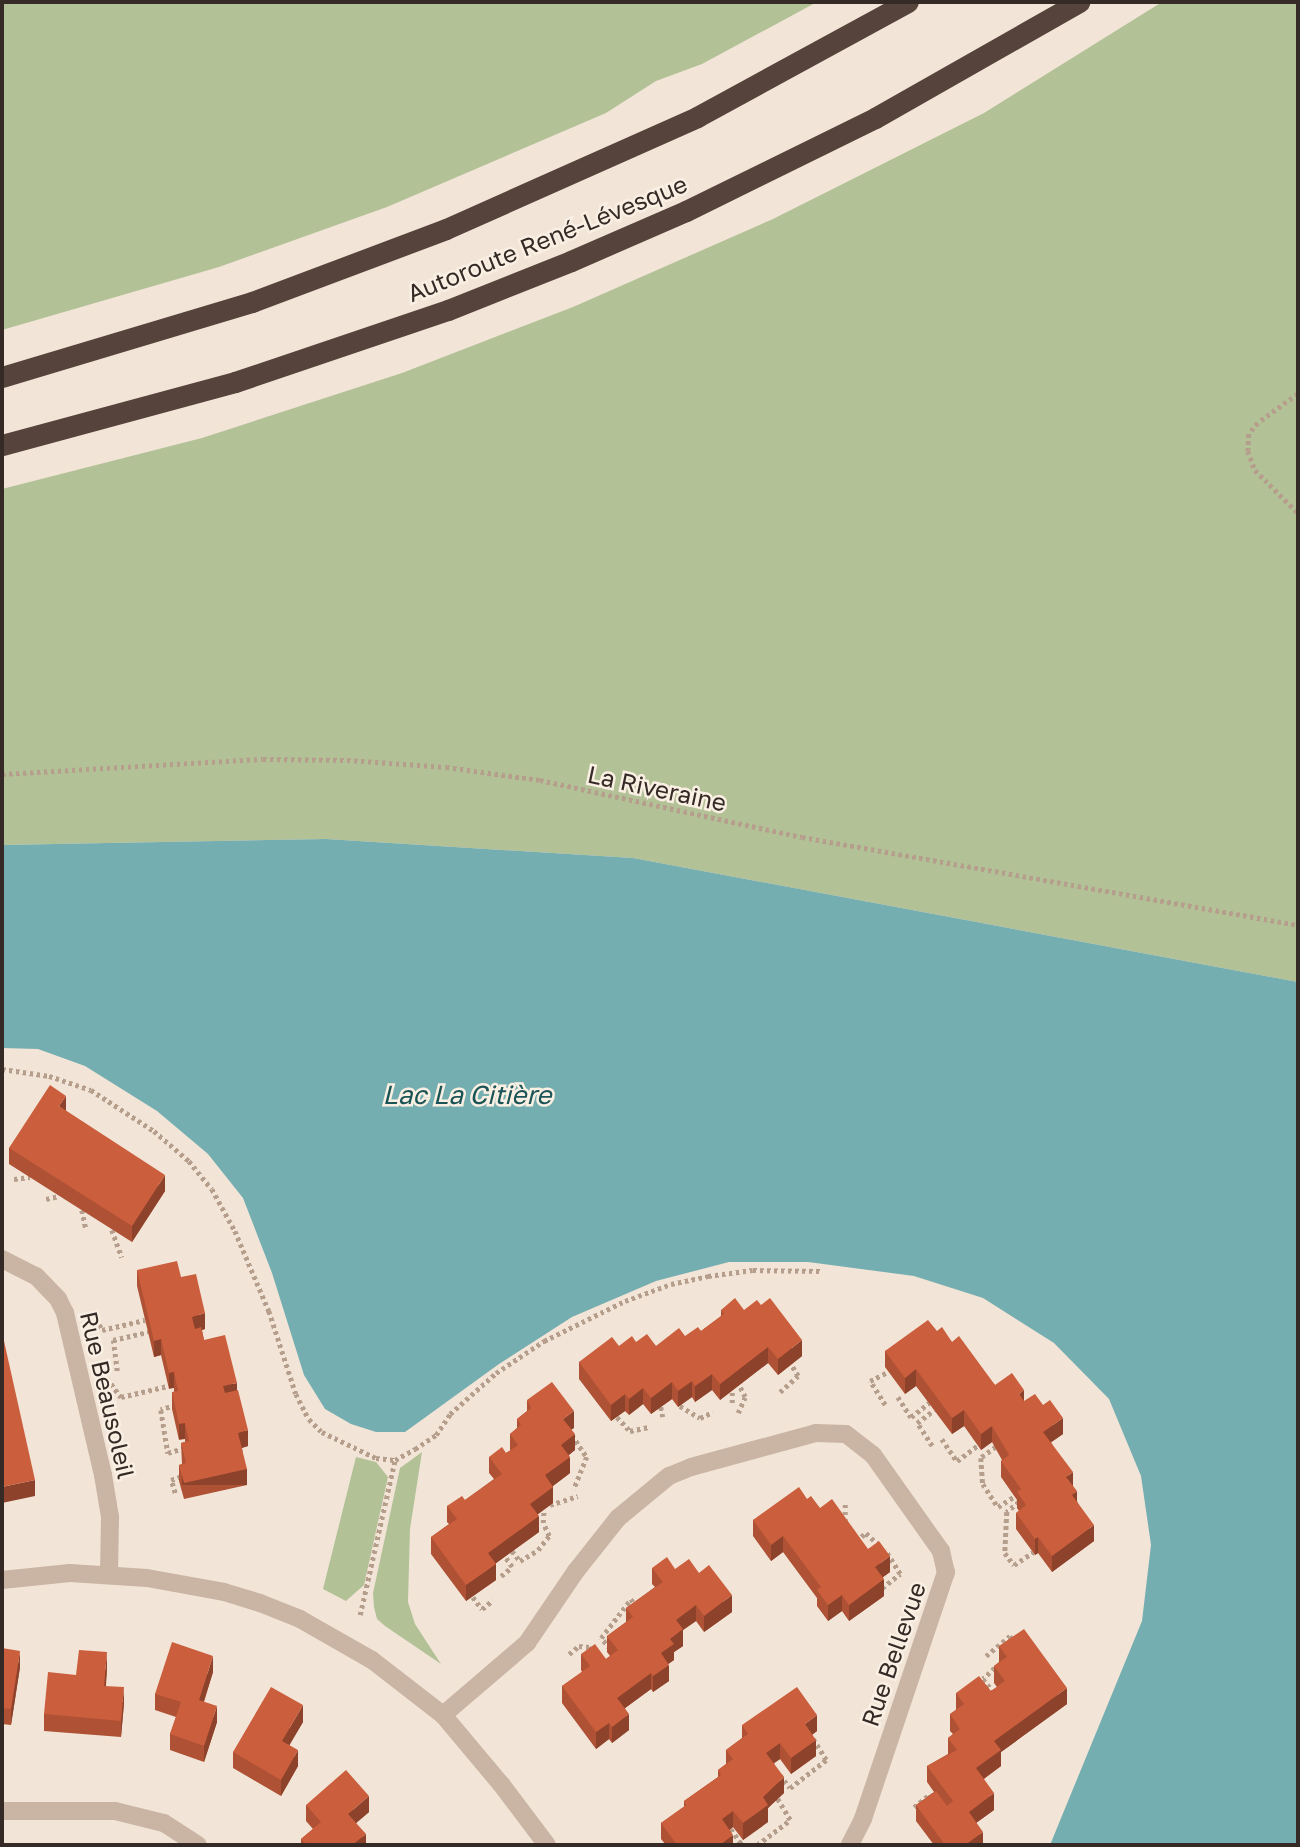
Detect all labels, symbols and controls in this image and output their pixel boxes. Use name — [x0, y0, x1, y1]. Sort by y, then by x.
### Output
street label: Autoroute René-Lévesque — [403, 169, 691, 307]
street label: La Riveraine — [585, 759, 729, 817]
water label: Lac La Citière — [383, 1079, 551, 1111]
street label: Rue Beausoleil — [75, 1308, 141, 1482]
street label: Rue Bellevue — [855, 1578, 931, 1730]

